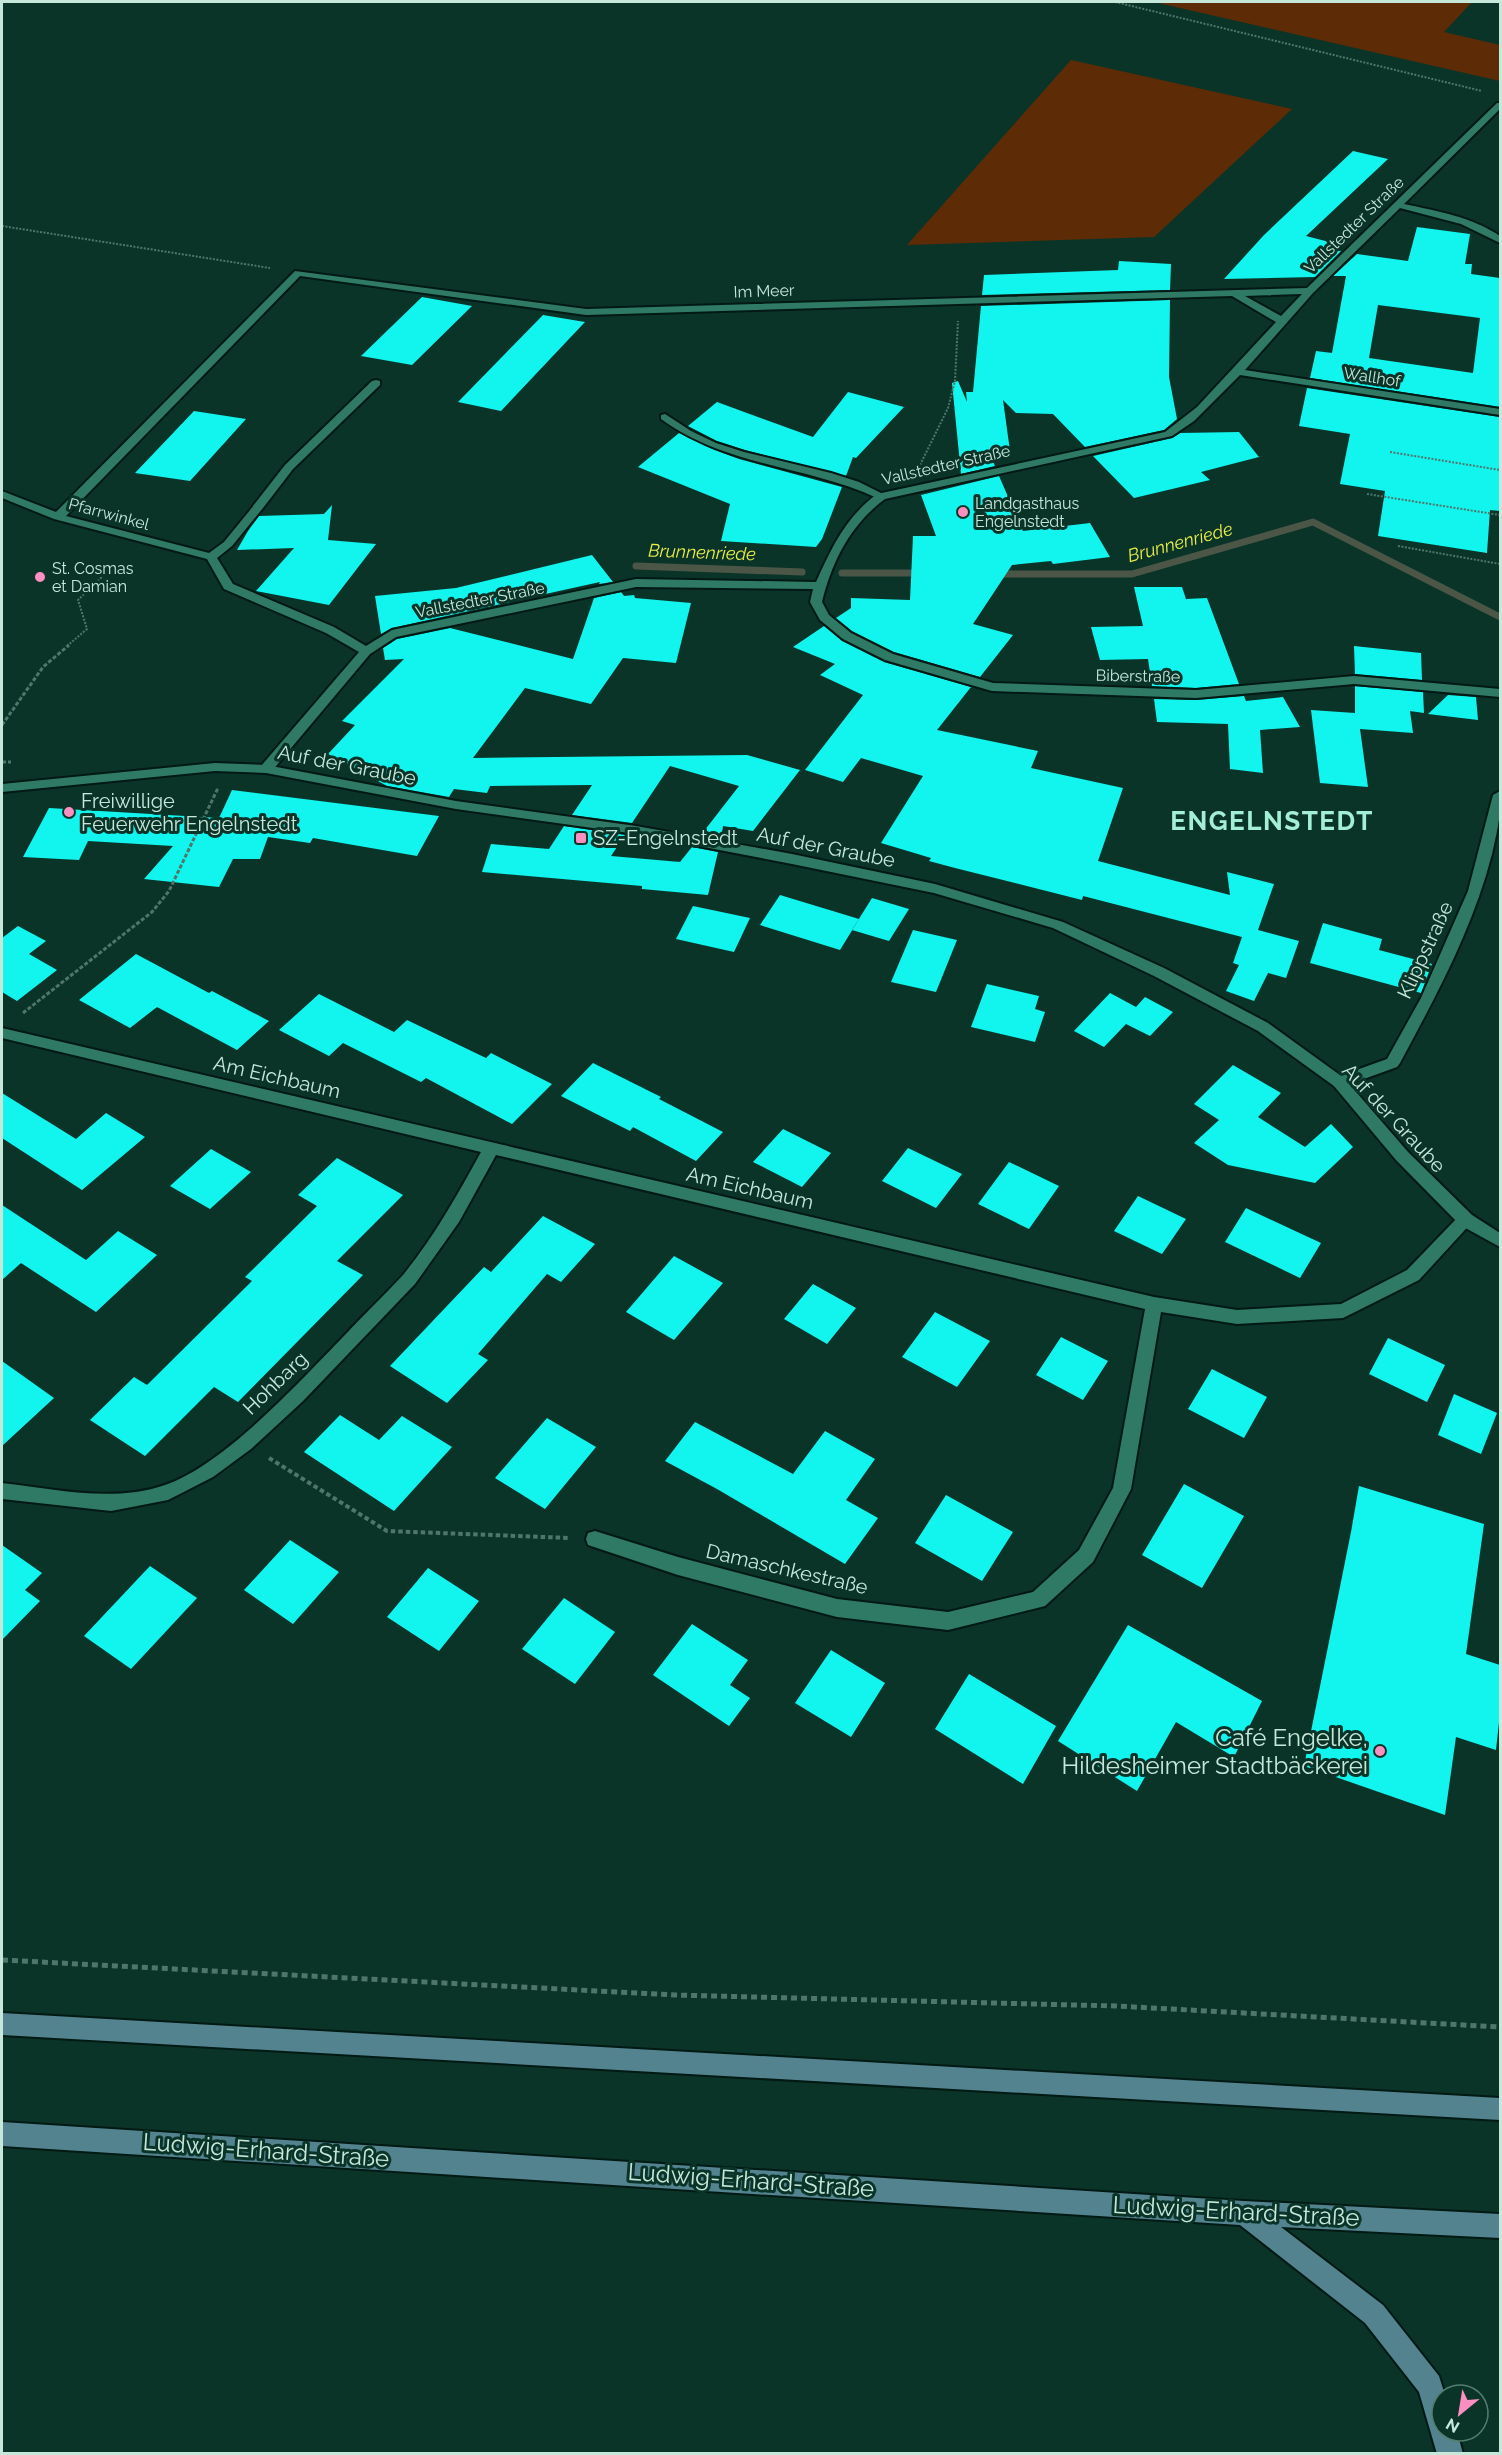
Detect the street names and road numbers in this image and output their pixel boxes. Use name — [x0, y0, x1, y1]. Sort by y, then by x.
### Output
street label: Vallstedter Straße — [1300, 173, 1408, 277]
street label: Im Meer — [733, 280, 795, 302]
street label: Wallhof — [1342, 363, 1402, 391]
street label: Vallstedter Straße — [880, 441, 1012, 489]
street label: Pfarrwinkel — [67, 494, 152, 534]
street label: Vallstedter Straße — [414, 578, 546, 622]
street label: Biberstraße — [1096, 666, 1180, 686]
street label: Auf der Graube — [276, 740, 418, 790]
street label: Auf der Graube — [755, 822, 897, 872]
street label: Klippstraße — [1392, 897, 1458, 1002]
street label: Am Eichbaum — [211, 1051, 343, 1103]
street label: Auf der Graube — [1337, 1058, 1451, 1178]
street label: Am Eichbaum — [684, 1162, 816, 1214]
street label: Hohbarg — [238, 1346, 312, 1420]
street label: Damaschkestraße — [704, 1539, 871, 1599]
street label: Ludwig-Erhard-Straße — [142, 2127, 390, 2173]
street label: Ludwig-Erhard-Straße — [627, 2157, 875, 2203]
street label: Ludwig-Erhard-Straße — [1112, 2190, 1360, 2232]

